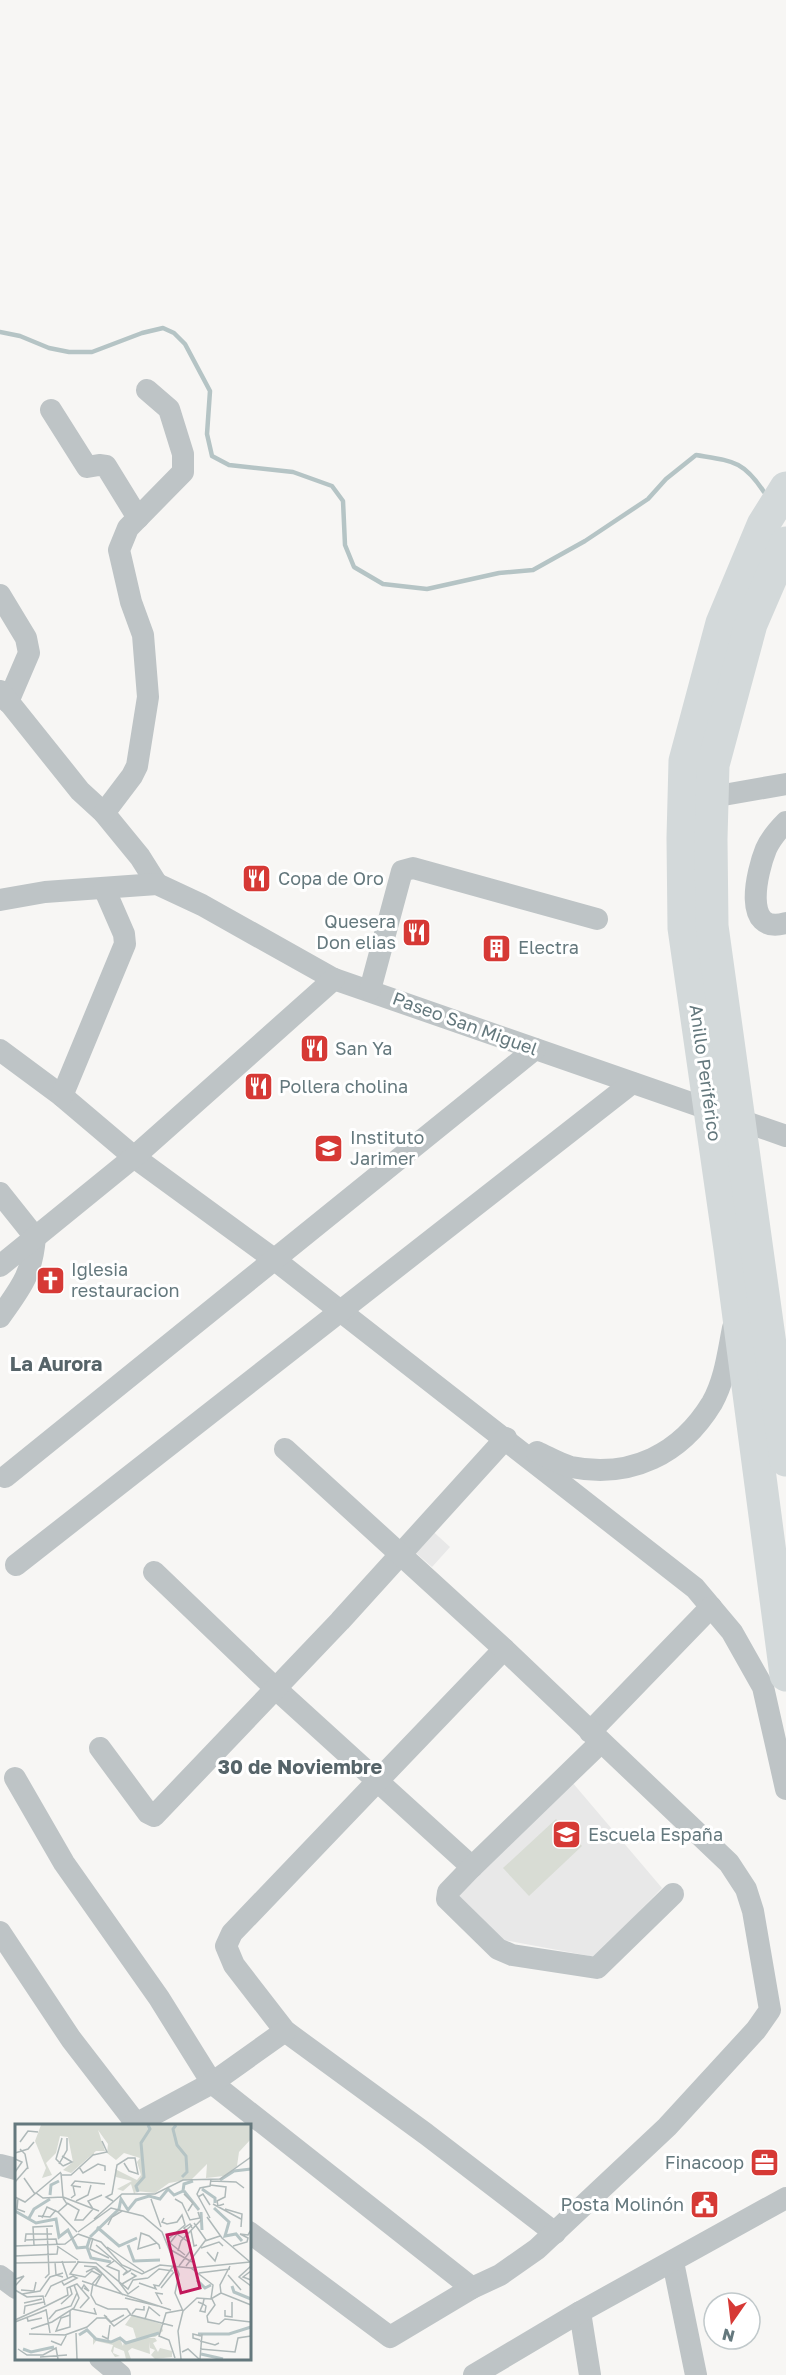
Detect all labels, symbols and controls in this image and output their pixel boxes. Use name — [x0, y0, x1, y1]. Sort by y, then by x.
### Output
restaurant icon: Copa de Oro — [241, 863, 273, 895]
place label: Copa de Oro — [278, 867, 384, 889]
place label: Quesera Don elias — [316, 910, 396, 953]
restaurant icon: Quesera Don elias — [401, 916, 433, 948]
building icon: Electra — [481, 932, 513, 964]
place label: Electra — [518, 936, 579, 958]
street label: Paseo San Miguel — [390, 987, 541, 1060]
street label: Anillo Periférico — [686, 1003, 726, 1143]
restaurant icon: San Ya — [298, 1033, 330, 1065]
place label: San Ya — [335, 1037, 393, 1059]
restaurant icon: Pollera cholina — [242, 1071, 274, 1103]
place label: Pollera cholina — [279, 1075, 408, 1097]
place label: Instituto Jarimer — [350, 1126, 424, 1169]
school or university icon: Instituto Jarimer — [313, 1132, 345, 1164]
place label: Iglesia restauracion — [71, 1258, 180, 1301]
church icon: Iglesia restauracion — [34, 1264, 66, 1296]
district label: La Aurora — [10, 1351, 102, 1375]
district label: 30 de Noviembre — [218, 1754, 382, 1778]
school or university icon: Escuela España — [551, 1819, 583, 1851]
place label: Escuela España — [588, 1823, 723, 1845]
inset map — [15, 2124, 250, 2360]
office icon: Finacoop — [749, 2147, 781, 2179]
place label: Finacoop — [665, 2151, 744, 2173]
public building icon: Posta Molinón — [689, 2189, 721, 2221]
place label: Posta Molinón — [560, 2193, 684, 2215]
north arrow — [702, 2291, 762, 2351]
text: N — [720, 2324, 737, 2347]

